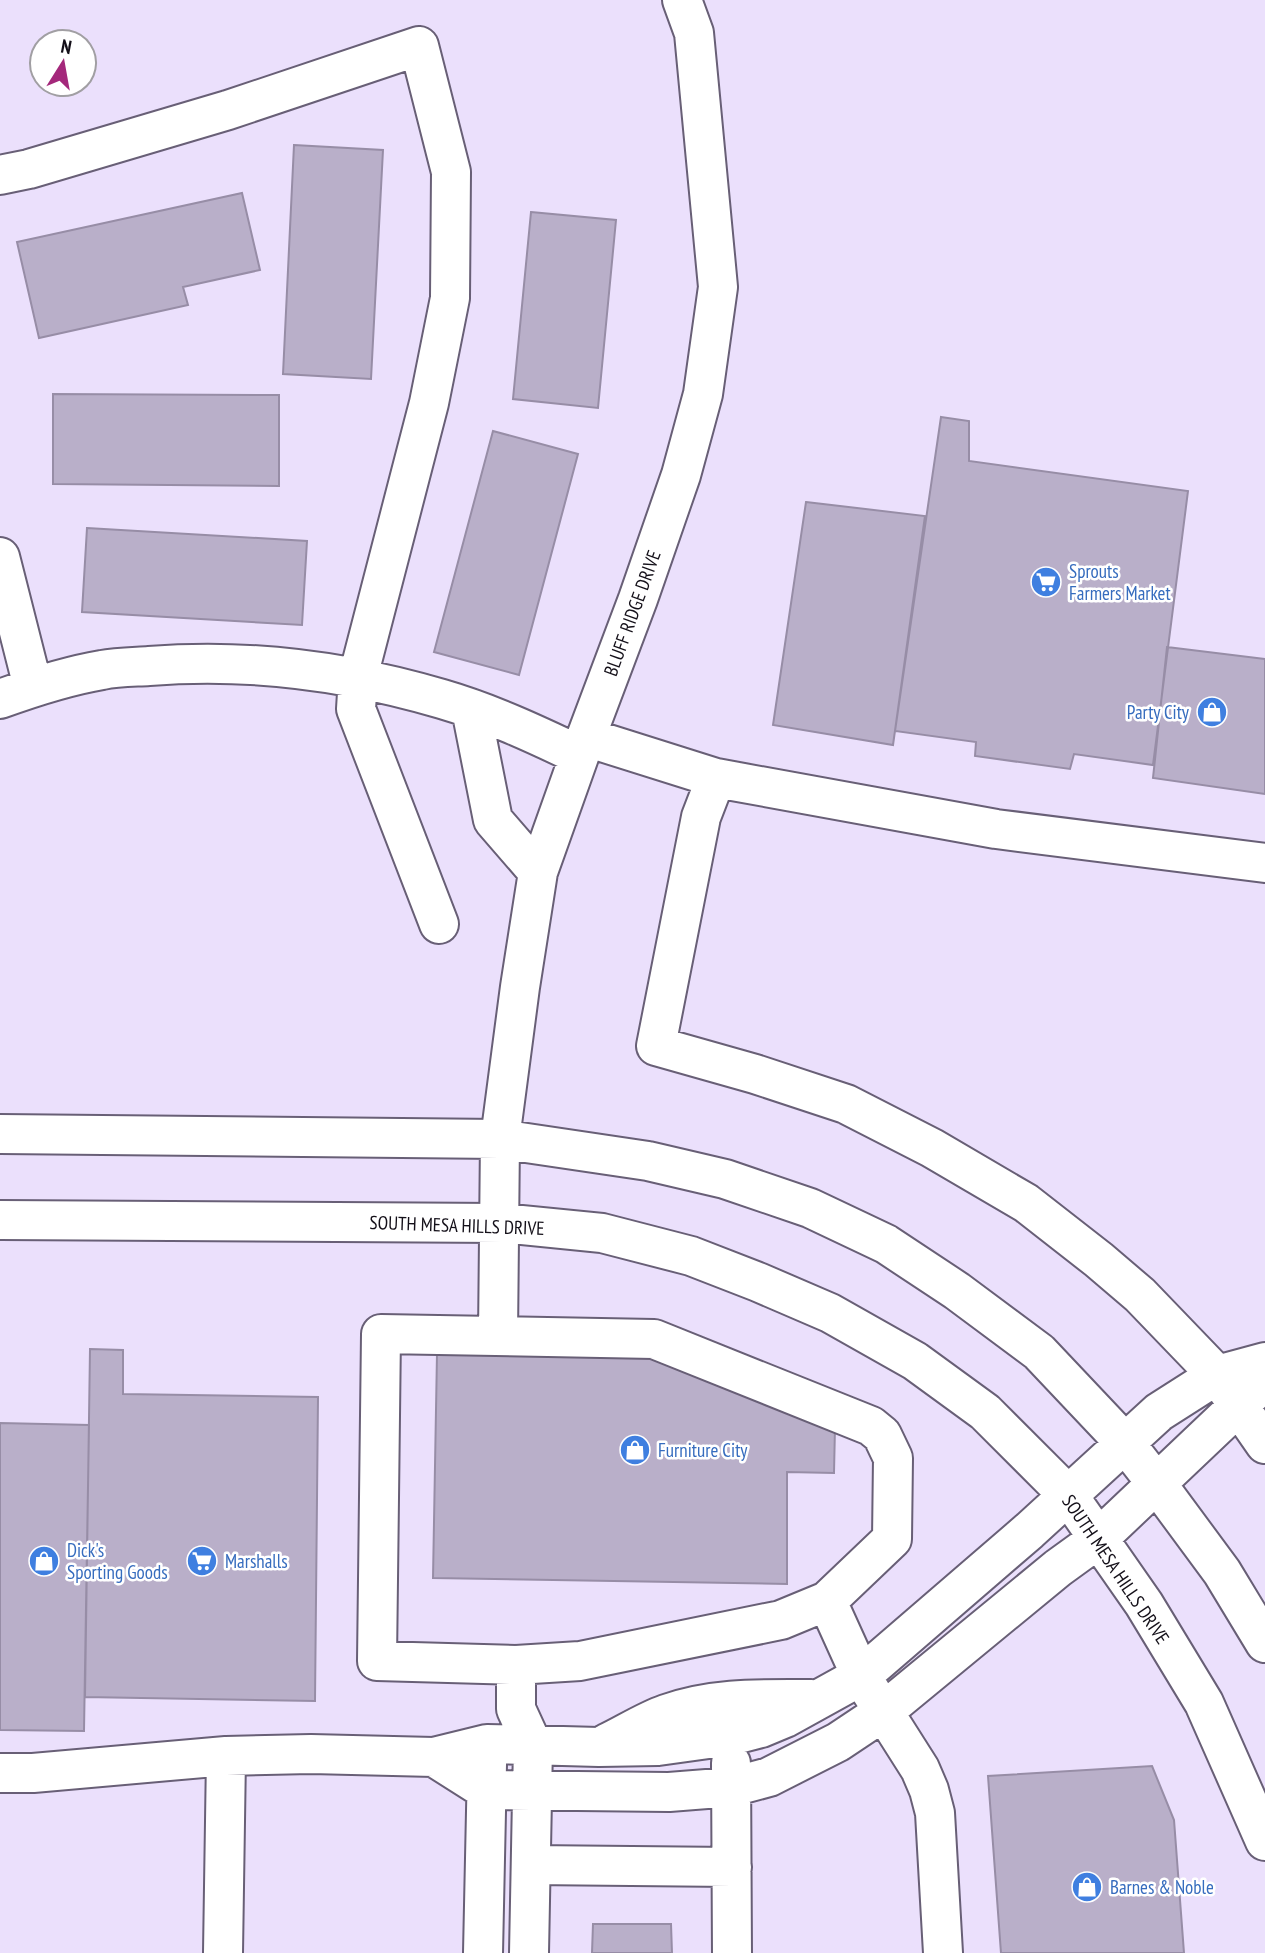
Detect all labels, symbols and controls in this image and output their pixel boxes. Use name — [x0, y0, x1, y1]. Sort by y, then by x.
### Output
north arrow — [28, 28, 98, 98]
text: N — [59, 34, 74, 59]
street label: BLUFF RIDGE DRIVE — [598, 547, 666, 679]
place label: Sprouts Farmers Market — [1069, 559, 1171, 605]
supermarket icon: Sprouts Farmers Market — [1029, 565, 1063, 599]
shop icon: Party City — [1195, 695, 1229, 729]
place label: Party City — [1127, 700, 1190, 724]
street label: SOUTH MESA HILLS DRIVE — [369, 1210, 545, 1240]
shop icon: Furniture City — [618, 1433, 652, 1467]
place label: Furniture City — [658, 1438, 748, 1462]
street label: SOUTH MESA HILLS DRIVE — [1057, 1490, 1175, 1648]
place label: Dick's Sporting Goods — [67, 1538, 168, 1584]
shop icon: Dick's Sporting Goods — [27, 1544, 61, 1578]
supermarket icon: Marshalls — [185, 1544, 219, 1578]
place label: Marshalls — [225, 1549, 288, 1573]
shop icon: Barnes & Noble — [1070, 1870, 1104, 1904]
place label: Barnes & Noble — [1110, 1875, 1214, 1899]

